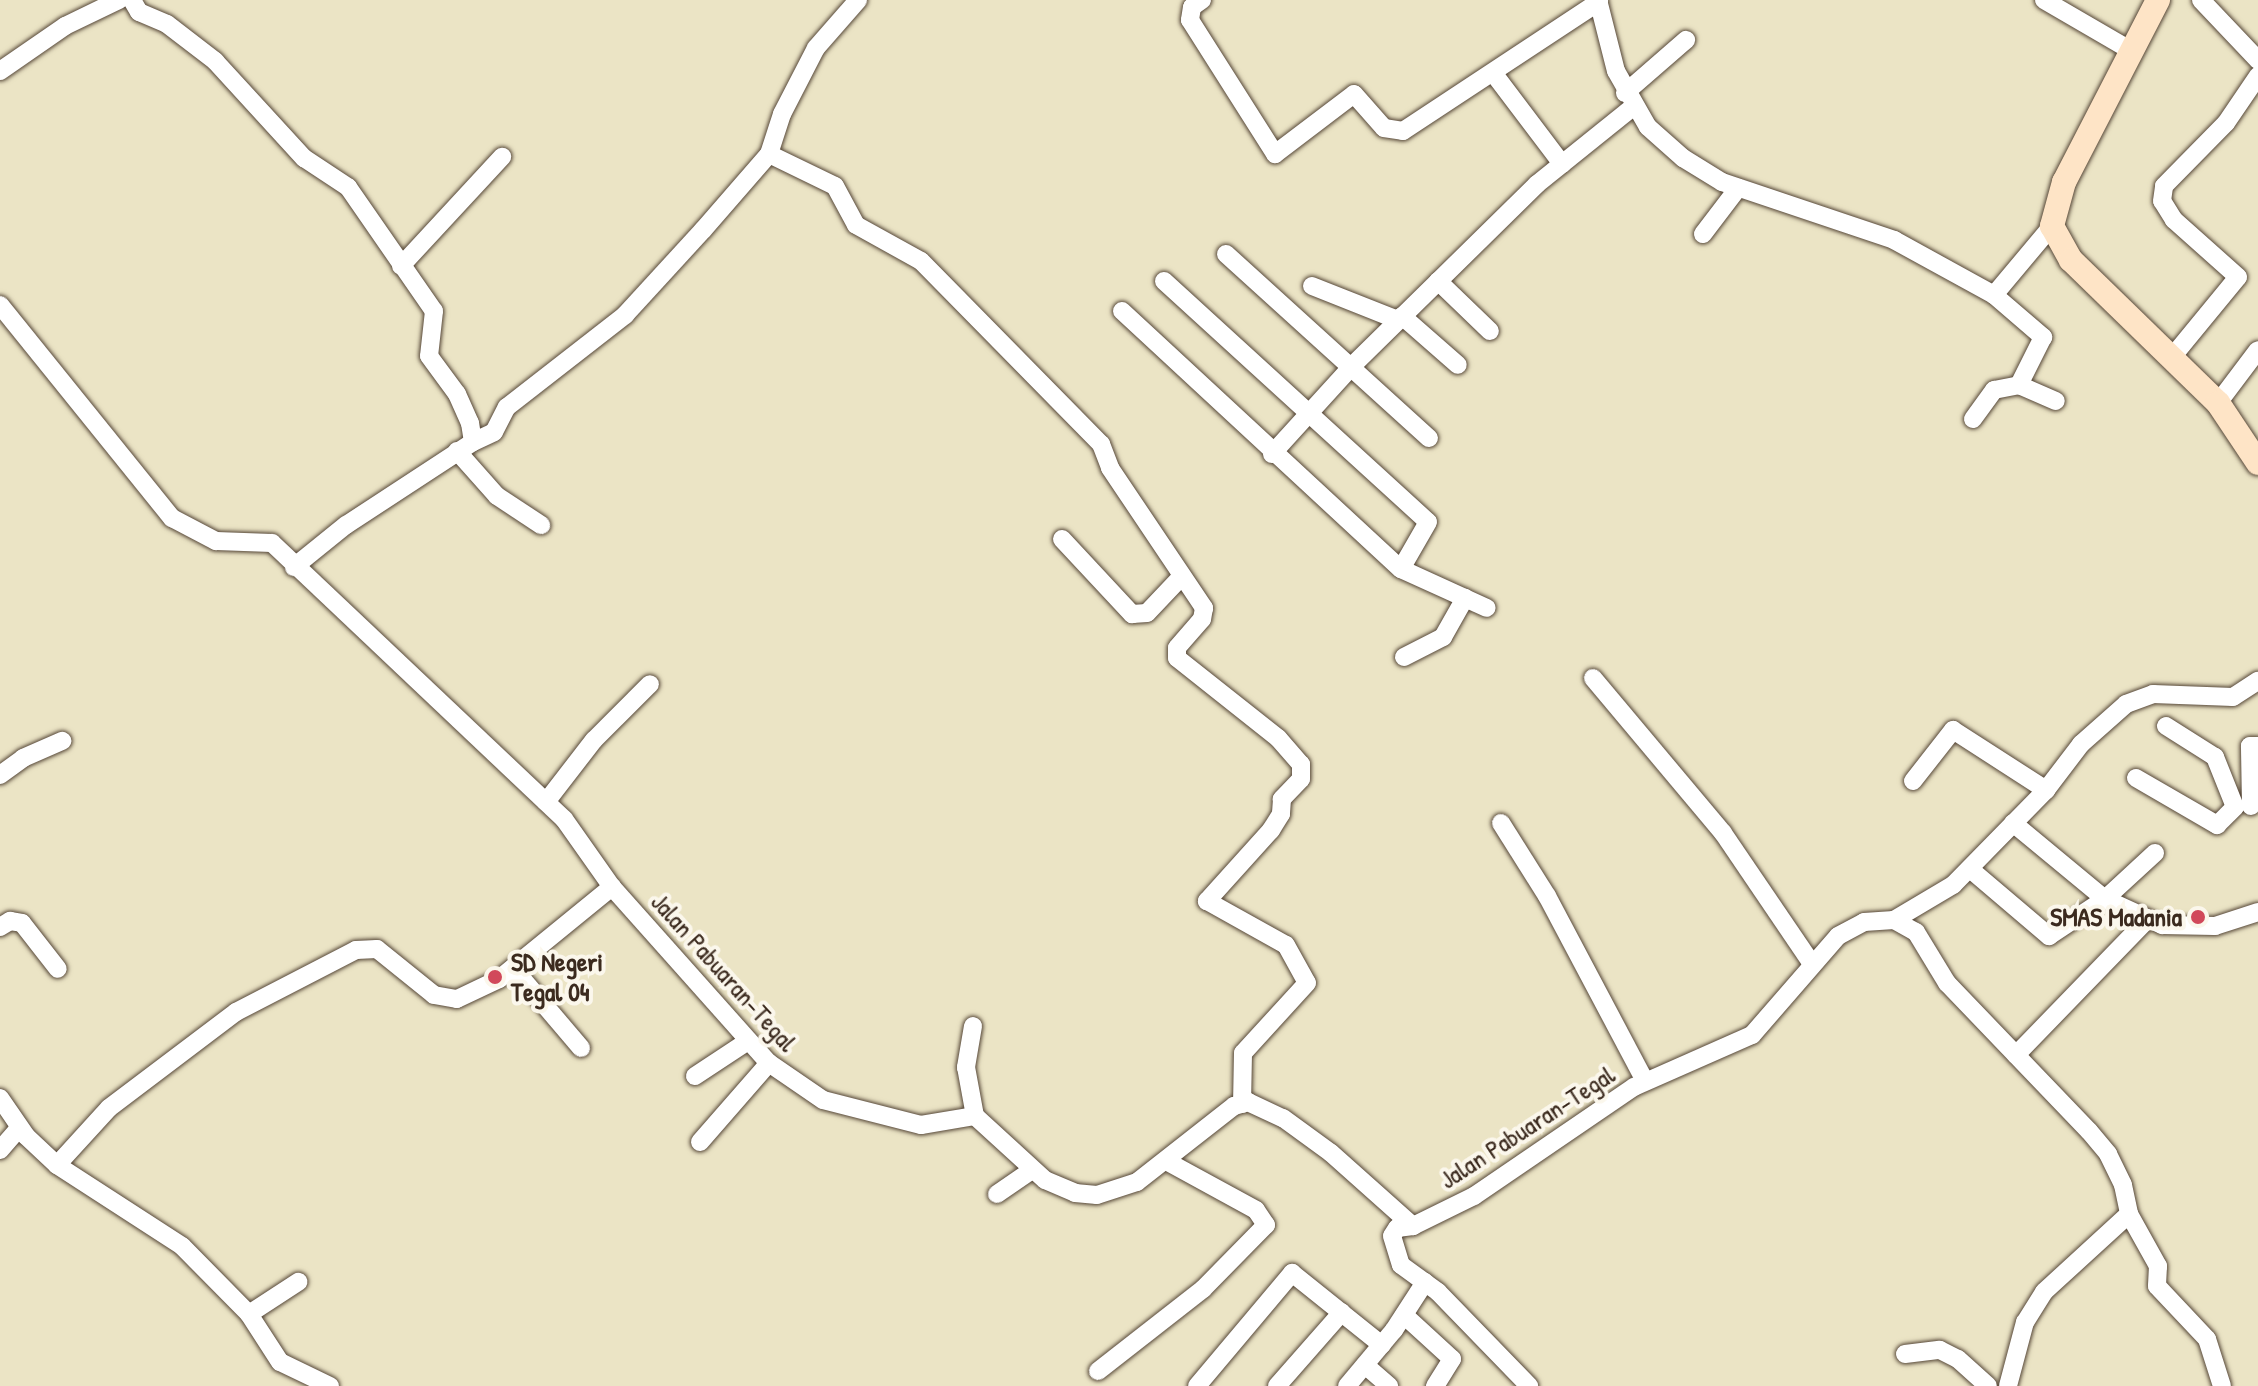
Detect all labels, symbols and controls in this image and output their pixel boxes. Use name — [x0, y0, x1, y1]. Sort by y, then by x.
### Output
street label: Jalan Pabuaran–Tegal — [645, 886, 803, 1058]
place label: SMAS Madania — [2050, 901, 2182, 933]
marker: SMAS Madania — [2189, 908, 2207, 926]
place label: SD Negeri Tegal 04 — [511, 946, 603, 1008]
marker: SD Negeri Tegal 04 — [486, 968, 504, 986]
street label: Jalan Pabuaran–Tegal — [1433, 1059, 1621, 1195]

